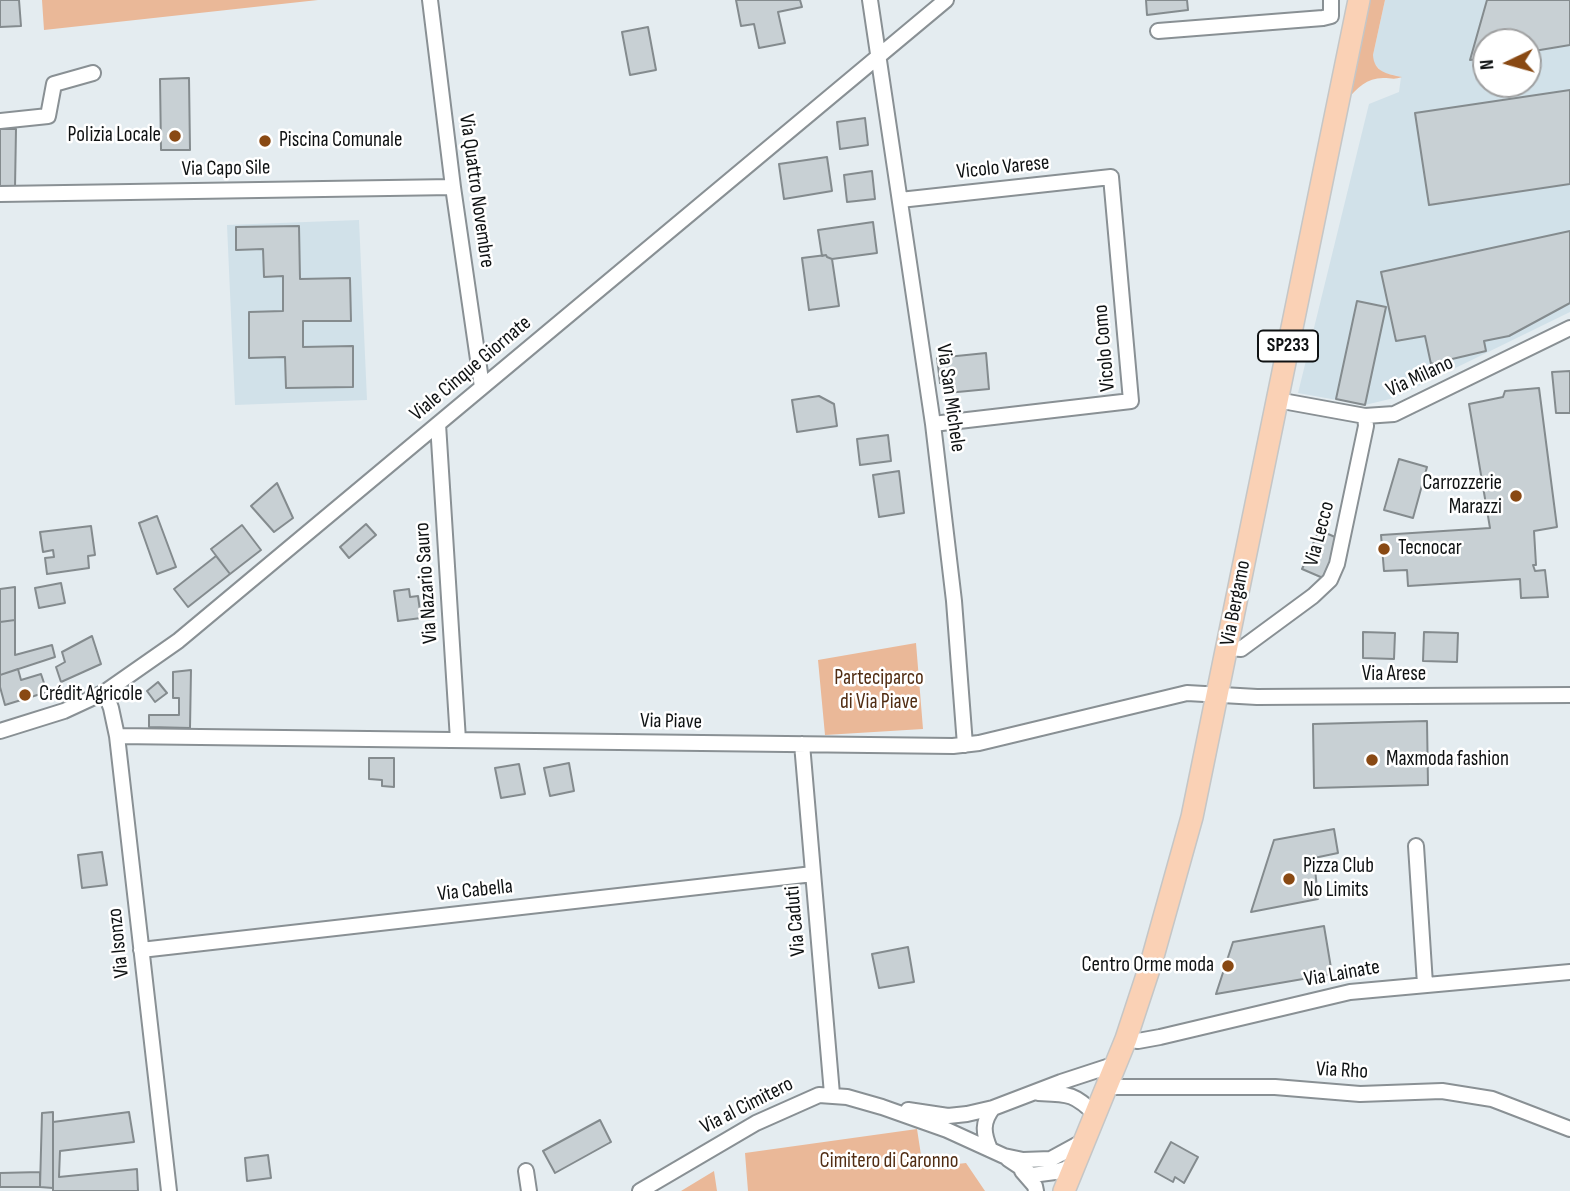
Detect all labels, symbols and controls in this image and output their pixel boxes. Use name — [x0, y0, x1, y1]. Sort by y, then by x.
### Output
north arrow — [1472, 28, 1542, 98]
text: N — [1476, 59, 1499, 71]
street label: Via Quattro Novembre — [453, 113, 499, 269]
place label: Polizia Locale — [67, 123, 161, 149]
marker: Polizia Locale — [167, 128, 183, 144]
place label: Piscina Comunale — [279, 128, 402, 154]
marker: Piscina Comunale — [257, 133, 273, 149]
street label: Vicolo Varese — [955, 151, 1051, 185]
street label: Via Capo Sile — [181, 156, 271, 182]
street label: Vicolo Como — [1089, 303, 1121, 393]
street label: Viale Cinque Giornate — [405, 311, 537, 427]
road number: SP233 — [1258, 330, 1318, 362]
street label: Via San Michele — [930, 342, 970, 454]
street label: Via Milano — [1383, 351, 1457, 403]
place label: Carrozzerie Marazzi — [1422, 471, 1502, 521]
marker: Carrozzerie Marazzi — [1508, 488, 1524, 504]
street label: Via Lecco — [1299, 499, 1341, 569]
street label: Via Nazario Sauro — [410, 522, 444, 644]
place label: Tecnocar — [1398, 536, 1462, 562]
marker: Tecnocar — [1376, 541, 1392, 557]
street label: Via Bergamo — [1215, 558, 1257, 648]
street label: Via Arese — [1362, 662, 1426, 688]
park label: Parteciparco di Via Piave — [834, 666, 924, 716]
place label: Crédit Agricole — [39, 682, 143, 708]
marker: Crédit Agricole — [17, 687, 33, 703]
street label: Via Piave — [640, 709, 702, 735]
place label: Maxmoda fashion — [1386, 747, 1509, 773]
marker: Maxmoda fashion — [1364, 752, 1380, 768]
place label: Pizza Club No Limits — [1303, 854, 1374, 904]
marker: Pizza Club No Limits — [1281, 871, 1297, 887]
street label: Via Cabella — [436, 875, 514, 907]
street label: Via Caduti — [780, 885, 812, 957]
street label: Via Isonzo — [103, 907, 135, 979]
place label: Centro Orme moda — [1082, 953, 1214, 979]
street label: Via Lainate — [1302, 955, 1382, 993]
marker: Centro Orme moda — [1220, 958, 1236, 974]
street label: Via Rho — [1315, 1057, 1369, 1085]
street label: Via al Cimitero — [696, 1072, 798, 1140]
park label: Cimitero di Caronno — [820, 1149, 958, 1175]

